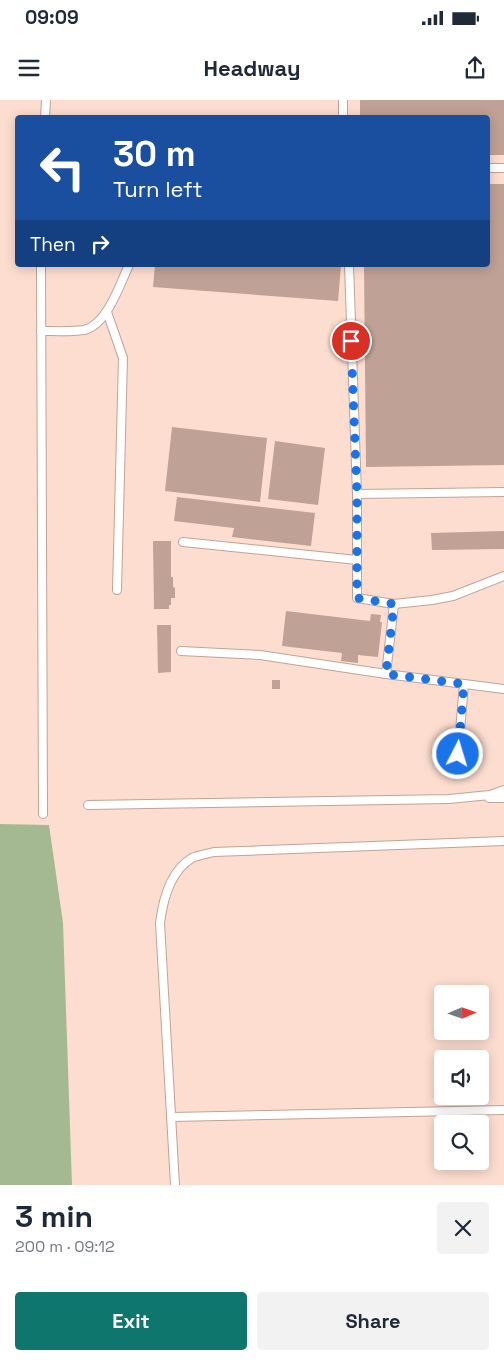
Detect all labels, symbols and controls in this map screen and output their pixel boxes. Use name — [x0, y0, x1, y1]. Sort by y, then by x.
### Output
text: 09:09 — [25, 5, 79, 30]
icon: menu — [15, 54, 43, 82]
text: Headway — [204, 54, 300, 82]
icon: share — [461, 54, 489, 82]
text: 30 m — [113, 132, 196, 176]
icon: left — [30, 135, 95, 200]
text: Turn left — [113, 175, 203, 203]
icon: right — [86, 230, 114, 258]
text: Then — [30, 232, 76, 257]
pin — [330, 320, 372, 362]
icon: arrive — [337, 327, 365, 355]
position arrow — [431, 727, 483, 779]
north arrow — [434, 985, 489, 1040]
map controls — [434, 985, 489, 1170]
button: sound — [434, 1050, 489, 1105]
button: search — [434, 1115, 489, 1170]
text: 3 min — [15, 1197, 93, 1236]
button: close — [437, 1202, 489, 1254]
text: 200 m · 09:12 — [15, 1236, 115, 1257]
button: Exit — [15, 1292, 247, 1350]
button: Share — [257, 1292, 489, 1350]

